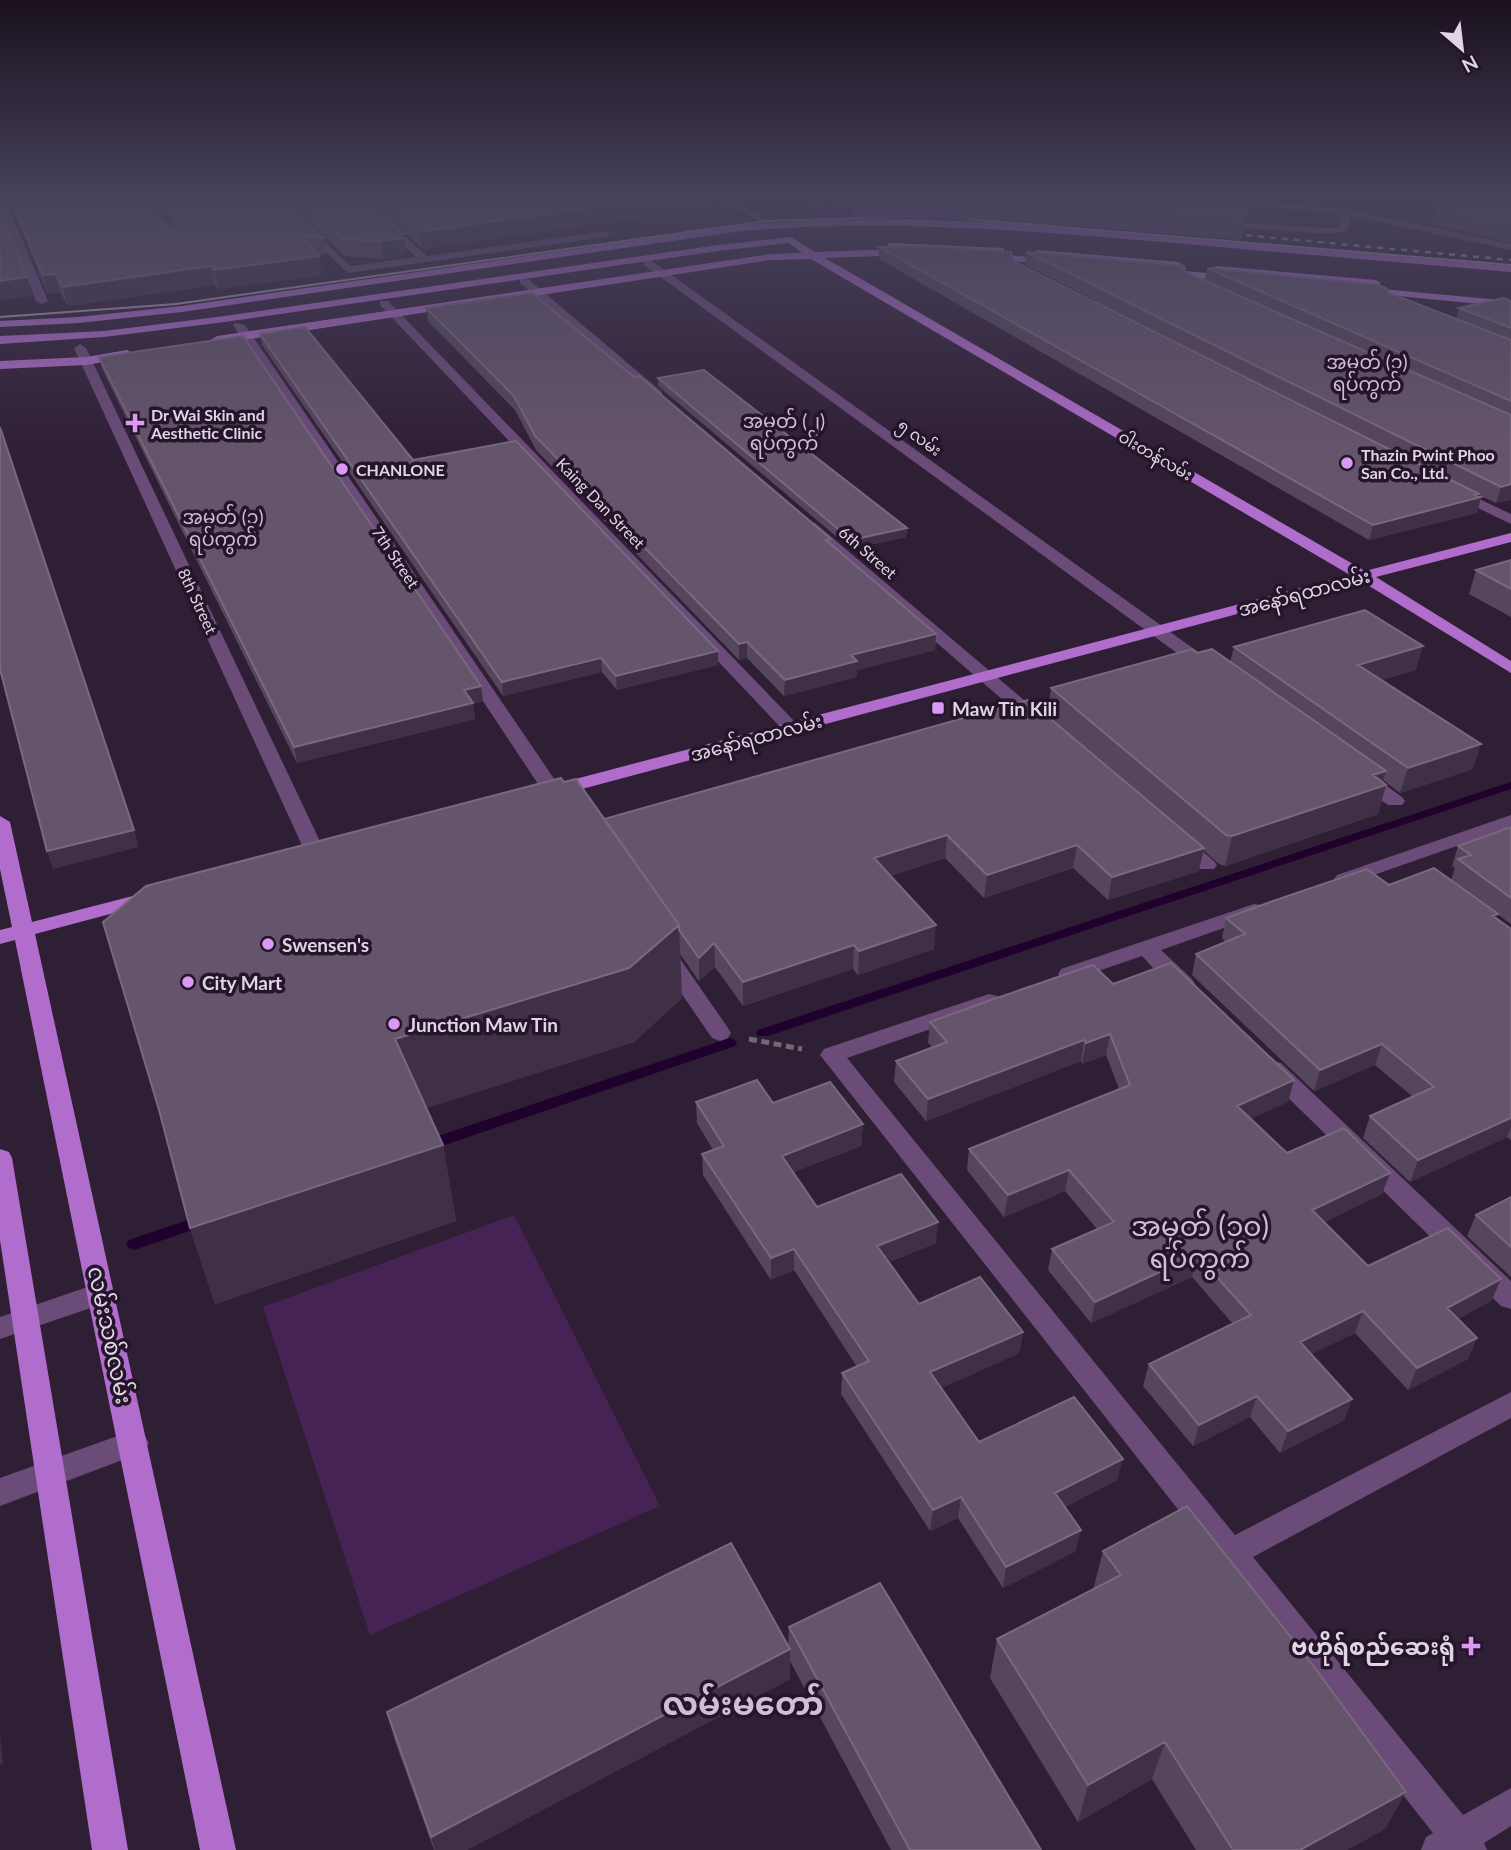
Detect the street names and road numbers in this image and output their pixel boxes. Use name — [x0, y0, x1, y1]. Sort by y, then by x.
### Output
street label: ၅ လမ်း — [892, 414, 946, 463]
street label: ဝါးတန်လမ်း — [1113, 425, 1197, 488]
street label: Kaing Dan Street — [553, 454, 649, 552]
street label: 6th Street — [835, 522, 901, 582]
street label: 7th Street — [369, 523, 424, 592]
street label: အနော်ရထာလမ်း — [1235, 561, 1374, 625]
street label: 8th Street — [175, 565, 222, 637]
street label: အနော်ရထာလမ်း — [687, 706, 826, 770]
street label: လမ်းသစ်လမ်း — [83, 1263, 140, 1406]

